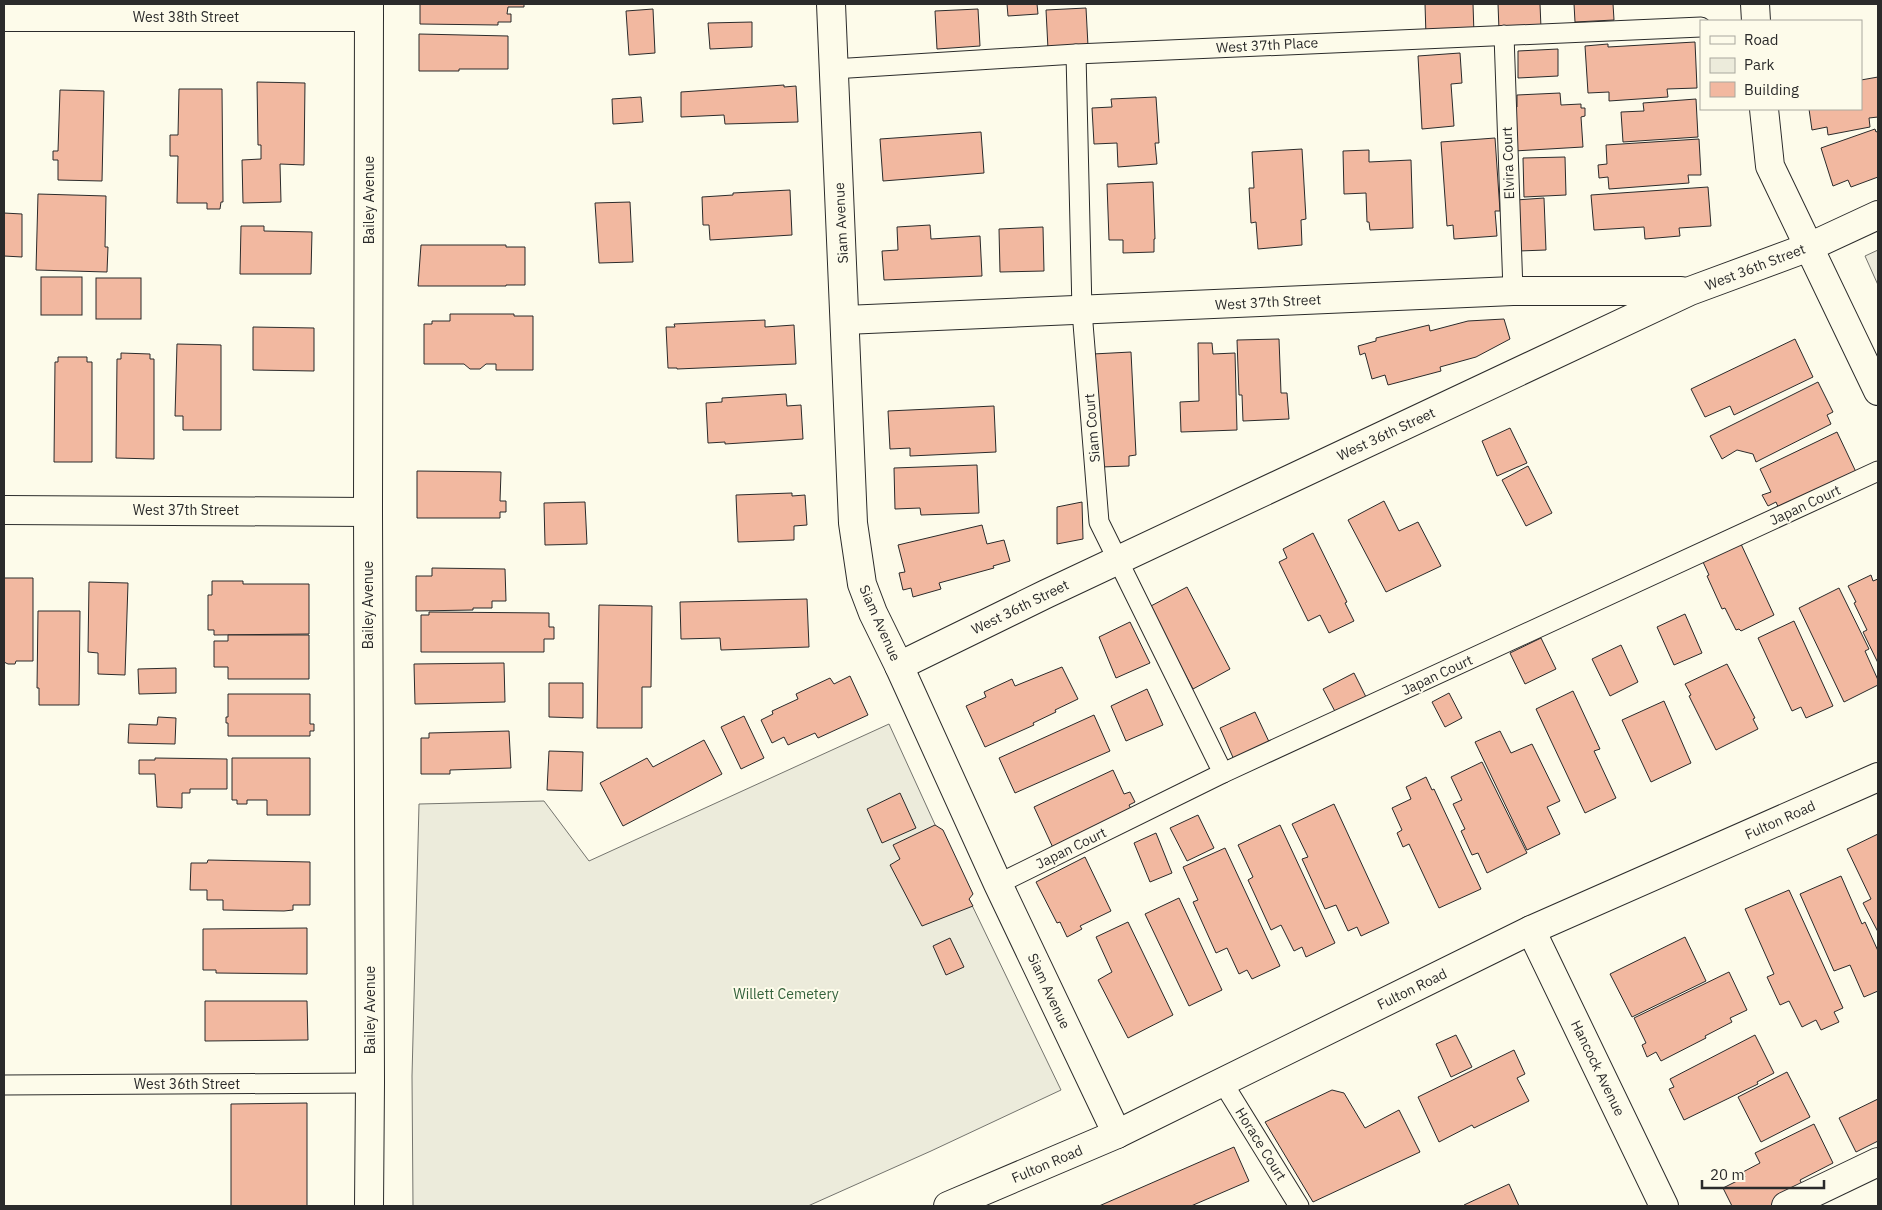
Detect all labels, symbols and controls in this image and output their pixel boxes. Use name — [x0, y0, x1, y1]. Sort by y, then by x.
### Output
street label: West 38th Street — [133, 8, 239, 26]
legend — [1700, 20, 1862, 110]
text: Road — [1744, 30, 1779, 49]
street label: West 37th Place — [1215, 33, 1319, 57]
text: Park — [1744, 55, 1774, 74]
text: Building — [1744, 80, 1799, 99]
street label: Elvira Court — [1498, 126, 1518, 200]
street label: Bailey Avenue — [360, 155, 378, 244]
street label: Siam Avenue — [830, 182, 852, 264]
street label: West 36th Street — [1702, 240, 1808, 294]
street label: West 37th Street — [1214, 290, 1322, 314]
street label: Siam Court — [1080, 393, 1104, 463]
street label: West 36th Street — [1334, 403, 1438, 465]
street label: Japan Court — [1767, 481, 1843, 529]
street label: West 37th Street — [133, 501, 239, 519]
street label: Bailey Avenue — [359, 560, 377, 649]
street label: West 36th Street — [968, 576, 1072, 638]
street label: Siam Avenue — [855, 582, 905, 664]
street label: Japan Court — [1399, 651, 1475, 699]
street label: Fulton Road — [1742, 796, 1818, 844]
street label: Japan Court — [1033, 823, 1109, 873]
street label: Siam Avenue — [1024, 950, 1074, 1032]
street label: Fulton Road — [1374, 964, 1450, 1014]
street label: Bailey Avenue — [361, 965, 379, 1054]
park label: Willett Cemetery — [733, 985, 839, 1003]
street label: Hancock Avenue — [1567, 1017, 1629, 1119]
street label: West 36th Street — [134, 1075, 240, 1093]
street label: Horace Court — [1231, 1104, 1291, 1184]
street label: Fulton Road — [1009, 1141, 1085, 1187]
scale bar — [1702, 1158, 1824, 1190]
text: 20 m — [1710, 1165, 1745, 1184]

